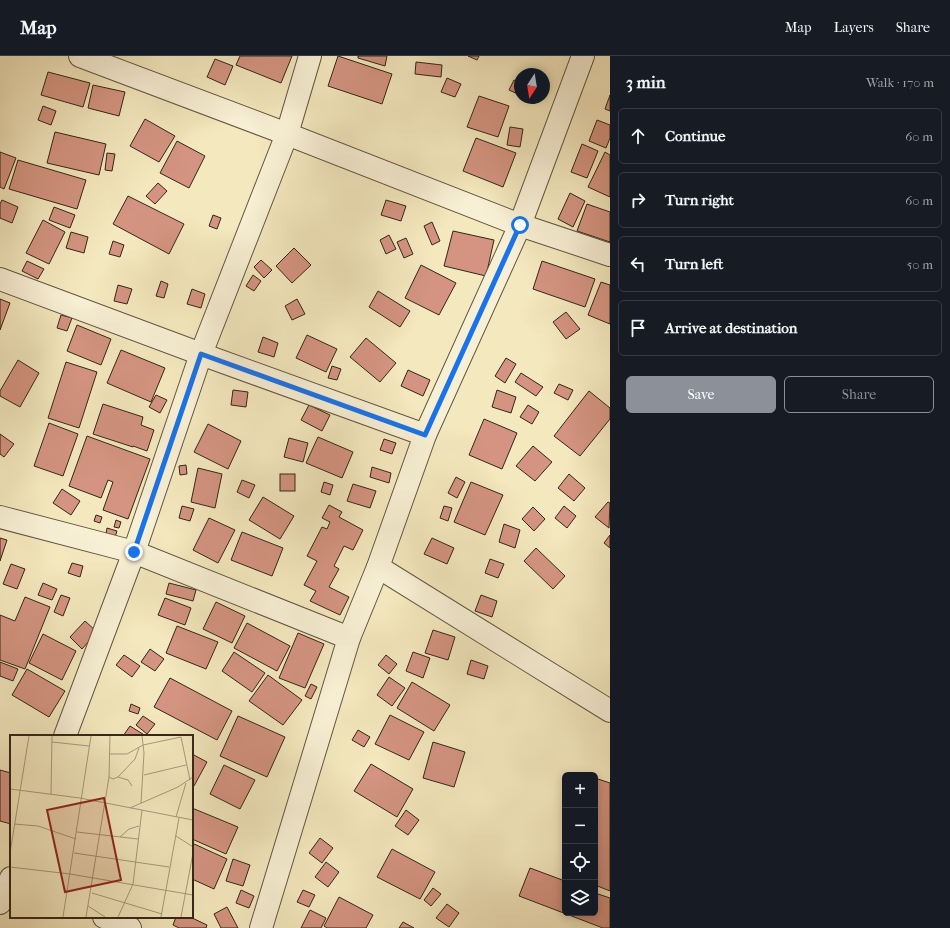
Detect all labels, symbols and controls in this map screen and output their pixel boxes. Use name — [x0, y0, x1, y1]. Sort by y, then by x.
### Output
text: Map — [20, 17, 56, 39]
text: Map — [785, 19, 812, 36]
text: Layers — [834, 19, 874, 36]
text: Share — [896, 19, 930, 36]
north arrow — [514, 68, 550, 104]
text: 3 min — [626, 72, 666, 92]
text: Walk · 170 m — [866, 75, 934, 90]
icon: ahead — [627, 125, 649, 147]
text: Continue — [665, 127, 725, 145]
text: 60 m — [905, 129, 933, 144]
icon: right — [627, 189, 649, 211]
text: Turn right — [665, 191, 734, 209]
text: 60 m — [905, 193, 933, 208]
route start — [511, 216, 529, 234]
icon: left — [627, 253, 649, 275]
text: Turn left — [665, 255, 723, 273]
text: 50 m — [907, 257, 933, 272]
icon: arrive — [627, 317, 649, 339]
text: Arrive at destination — [665, 319, 797, 337]
button: Save — [626, 376, 776, 413]
button: Share — [784, 376, 934, 413]
route end — [125, 543, 143, 561]
inset map — [10, 735, 193, 918]
map controls — [562, 772, 598, 916]
button: + — [562, 772, 598, 808]
button: − — [562, 808, 598, 844]
button: locate — [562, 844, 598, 880]
button: layers — [562, 880, 598, 916]

